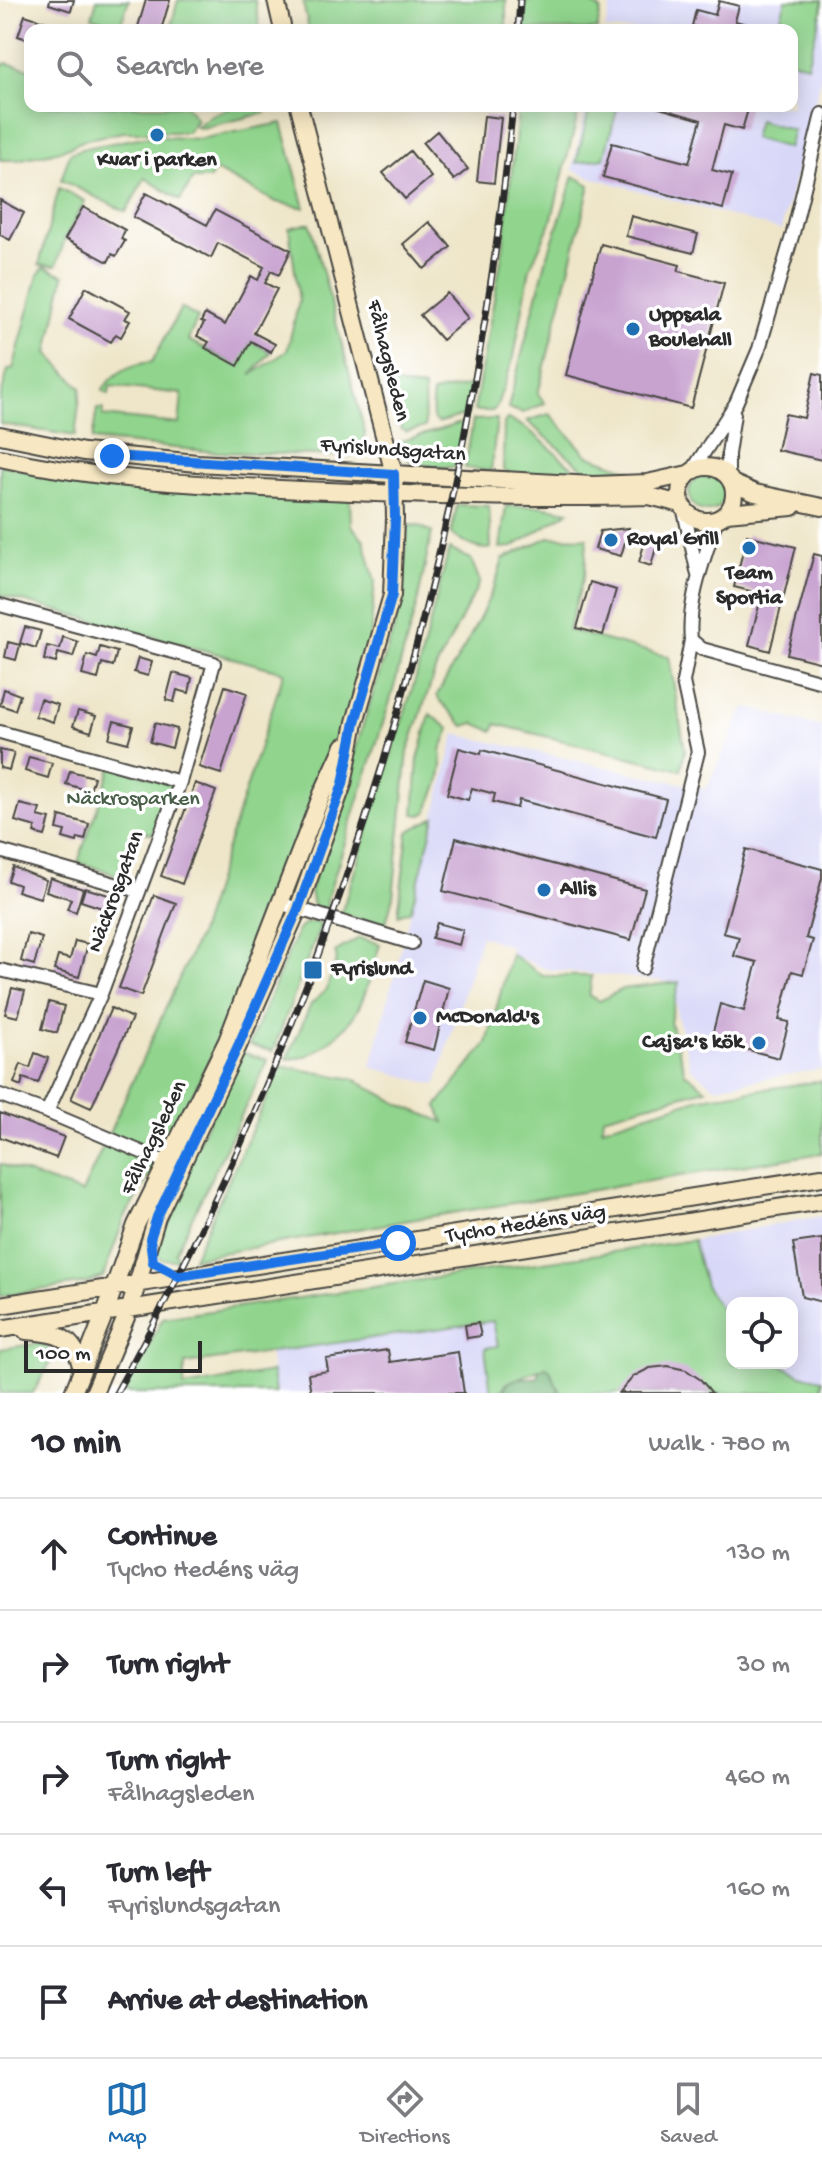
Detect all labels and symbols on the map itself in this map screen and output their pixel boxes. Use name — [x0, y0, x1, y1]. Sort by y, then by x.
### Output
marker: Kvar i parken — [148, 126, 166, 144]
place label: Kvar i parken — [96, 148, 217, 174]
street label: Fålhagsleden — [359, 297, 415, 425]
place label: Uppsala Boulehall — [648, 303, 732, 354]
marker: Uppsala Boulehall — [624, 320, 642, 338]
street label: Fyrislundsgatan — [318, 433, 467, 469]
route end — [94, 438, 130, 474]
place label: Royal Grill — [626, 527, 719, 553]
marker: Royal Grill — [602, 531, 620, 549]
marker: Team Sportia — [740, 539, 758, 557]
place label: Team Sportia — [716, 561, 784, 612]
park label: Näckrosparken — [66, 787, 200, 813]
street label: Näckrosgatan — [83, 827, 151, 956]
place label: Allis — [559, 877, 597, 903]
marker: Allis — [535, 881, 553, 899]
place label: Fyrislund — [330, 957, 414, 983]
marker: Fyrislund — [302, 959, 324, 981]
place label: McDonald's — [436, 1005, 540, 1031]
marker: McDonald's — [411, 1009, 429, 1027]
place label: Cajsa's kök — [641, 1030, 745, 1056]
marker: Cajsa's kök — [750, 1034, 768, 1052]
street label: Fålhagsleden — [116, 1076, 194, 1200]
street label: Tycho Hedéns väg — [442, 1200, 608, 1251]
route start — [380, 1225, 416, 1261]
scale bar — [24, 1337, 202, 1373]

